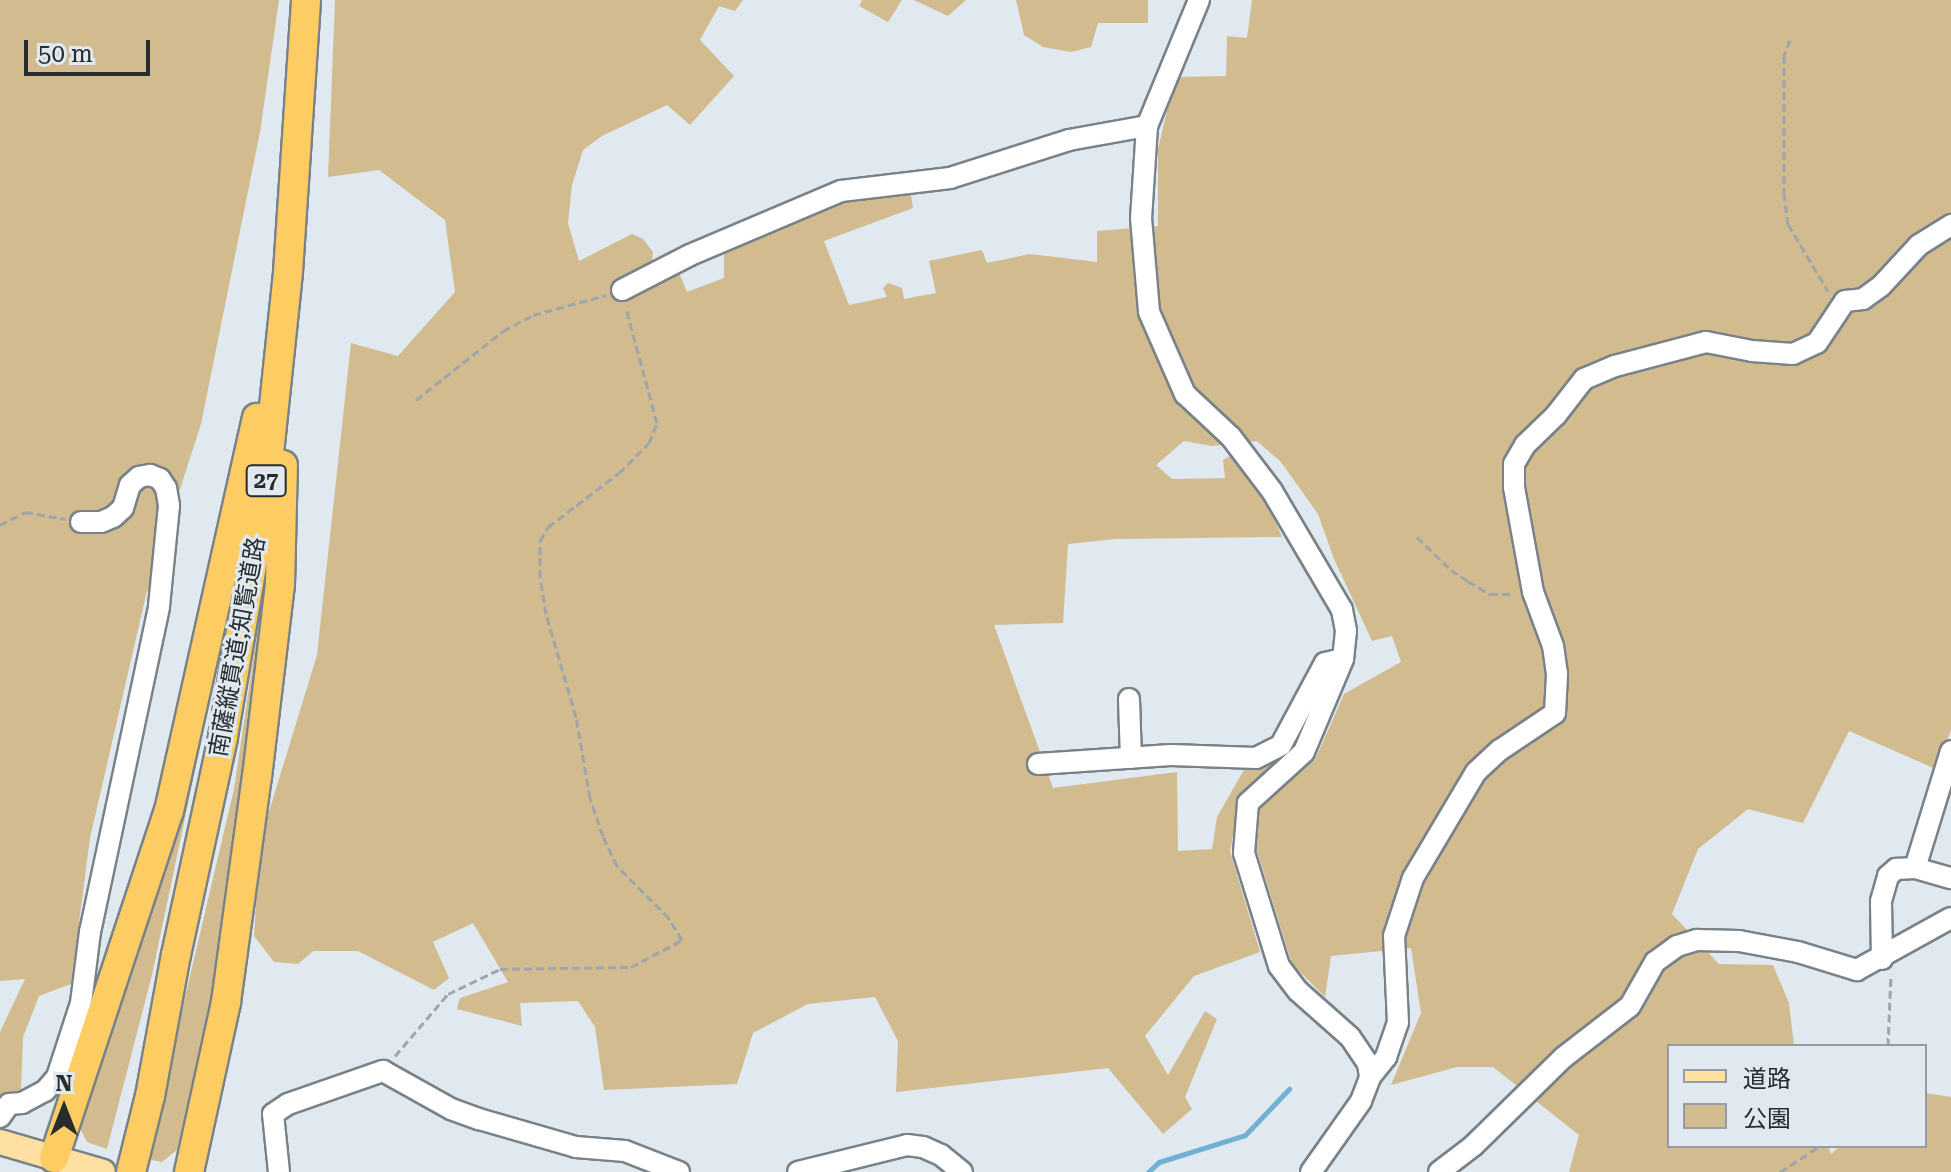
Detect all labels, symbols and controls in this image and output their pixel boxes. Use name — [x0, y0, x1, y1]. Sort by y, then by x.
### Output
scale bar — [28, 24, 154, 74]
text: 50 m — [38, 40, 93, 68]
road number: 27 — [244, 463, 288, 499]
street label: 南薩縦貫道;知覧道路 — [204, 535, 272, 759]
legend — [1667, 1044, 1927, 1148]
text: 道路 — [1743, 1065, 1791, 1093]
north arrow — [24, 1068, 104, 1148]
text: N — [56, 1071, 72, 1096]
text: 公園 — [1743, 1105, 1791, 1133]

